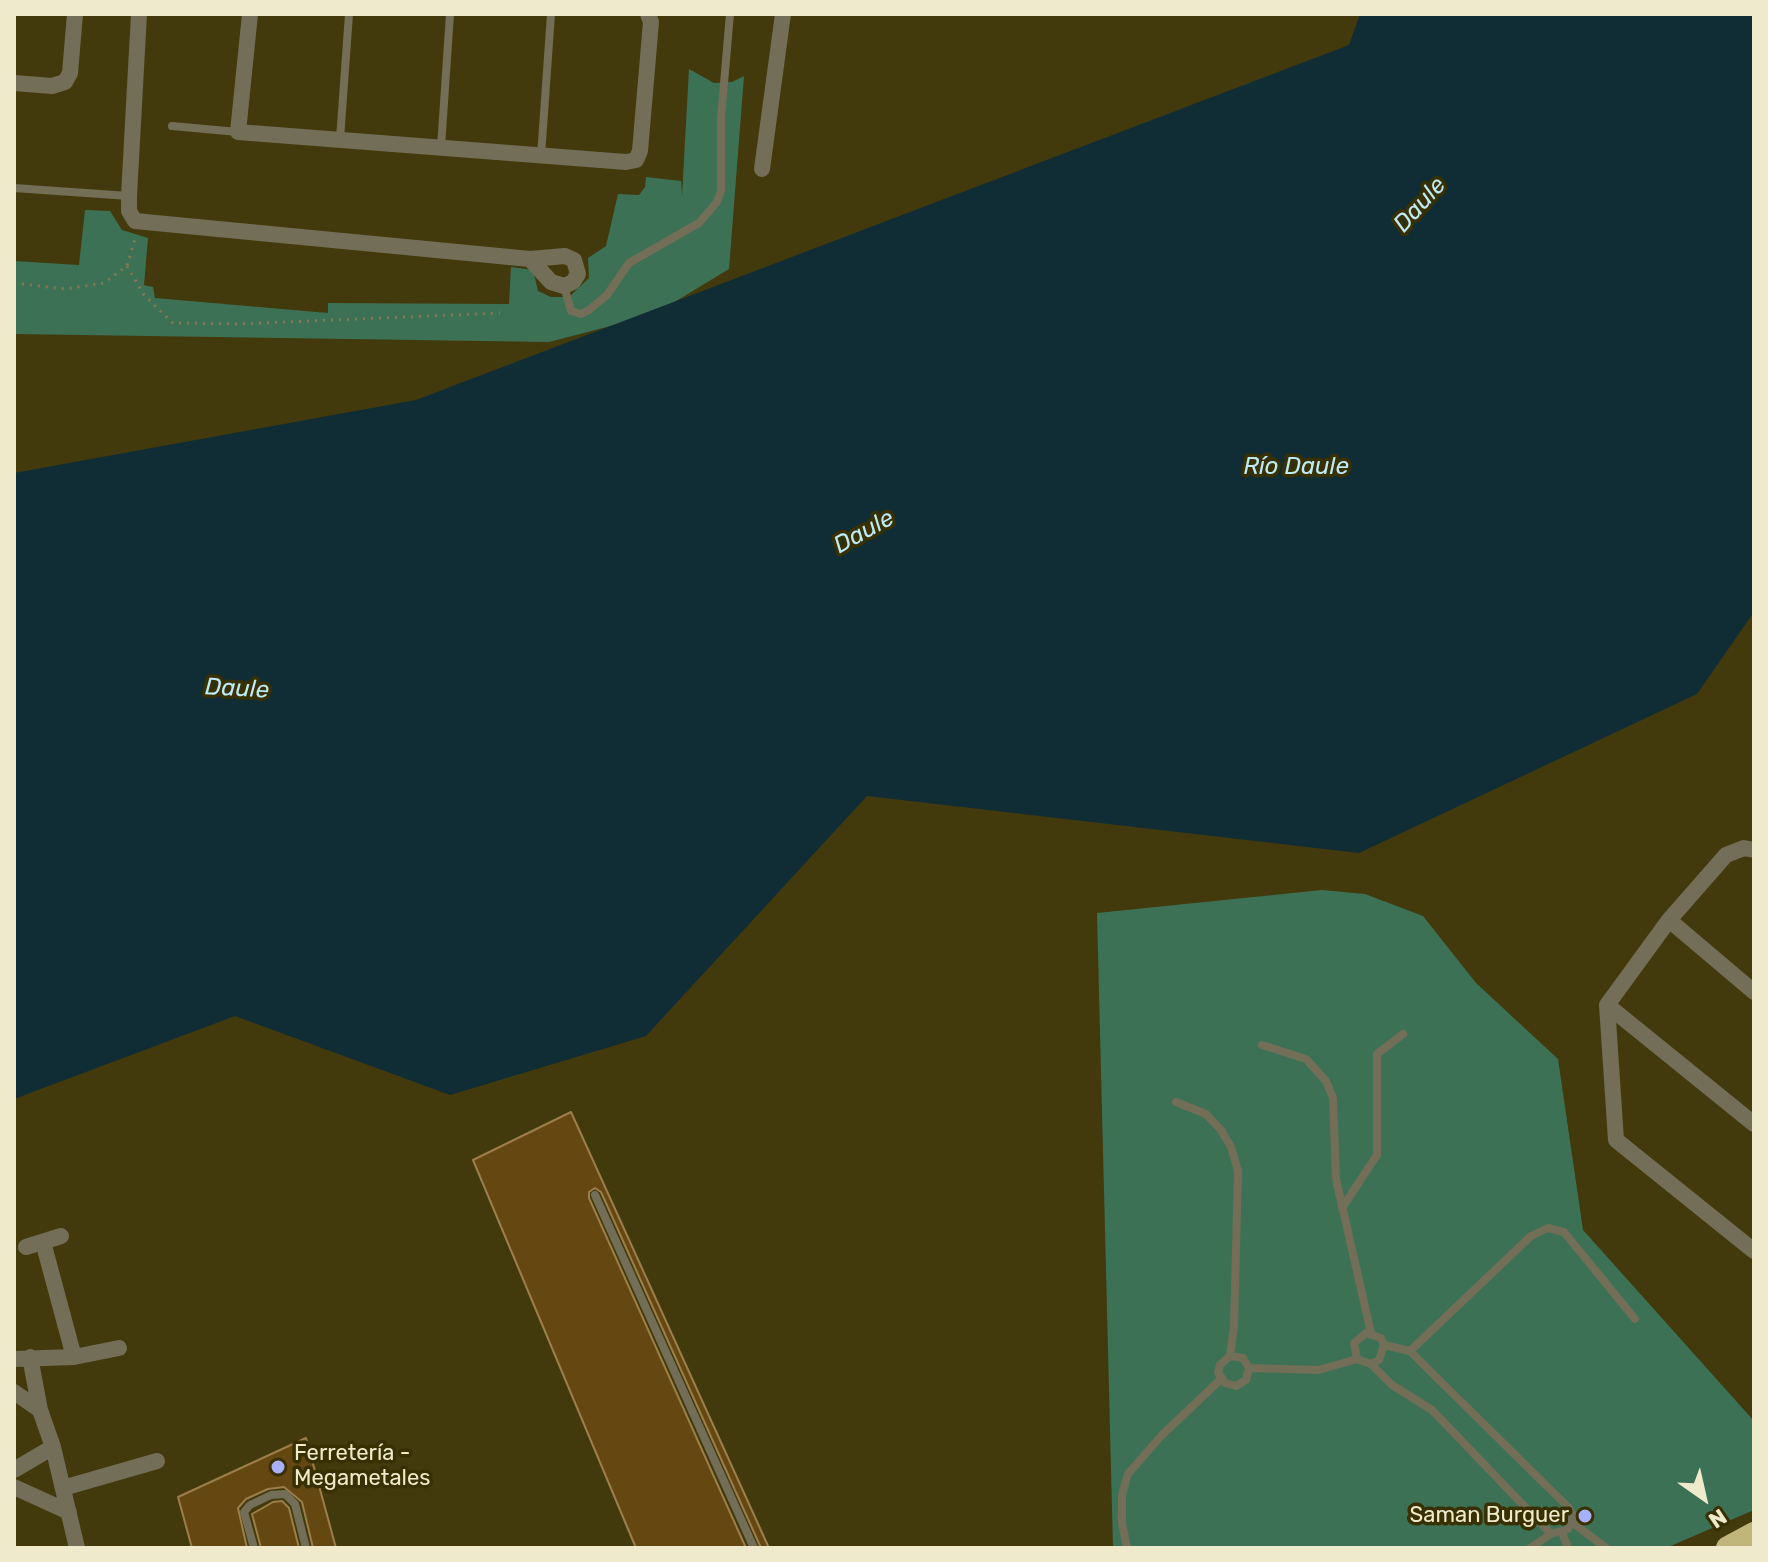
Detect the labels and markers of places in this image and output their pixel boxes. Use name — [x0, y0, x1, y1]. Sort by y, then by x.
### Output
place label: Ferretería - Megametales — [294, 1441, 431, 1492]
marker: Ferretería - Megametales — [269, 1458, 287, 1476]
place label: Saman Burguer — [1410, 1503, 1569, 1529]
marker: Saman Burguer — [1576, 1507, 1594, 1525]

